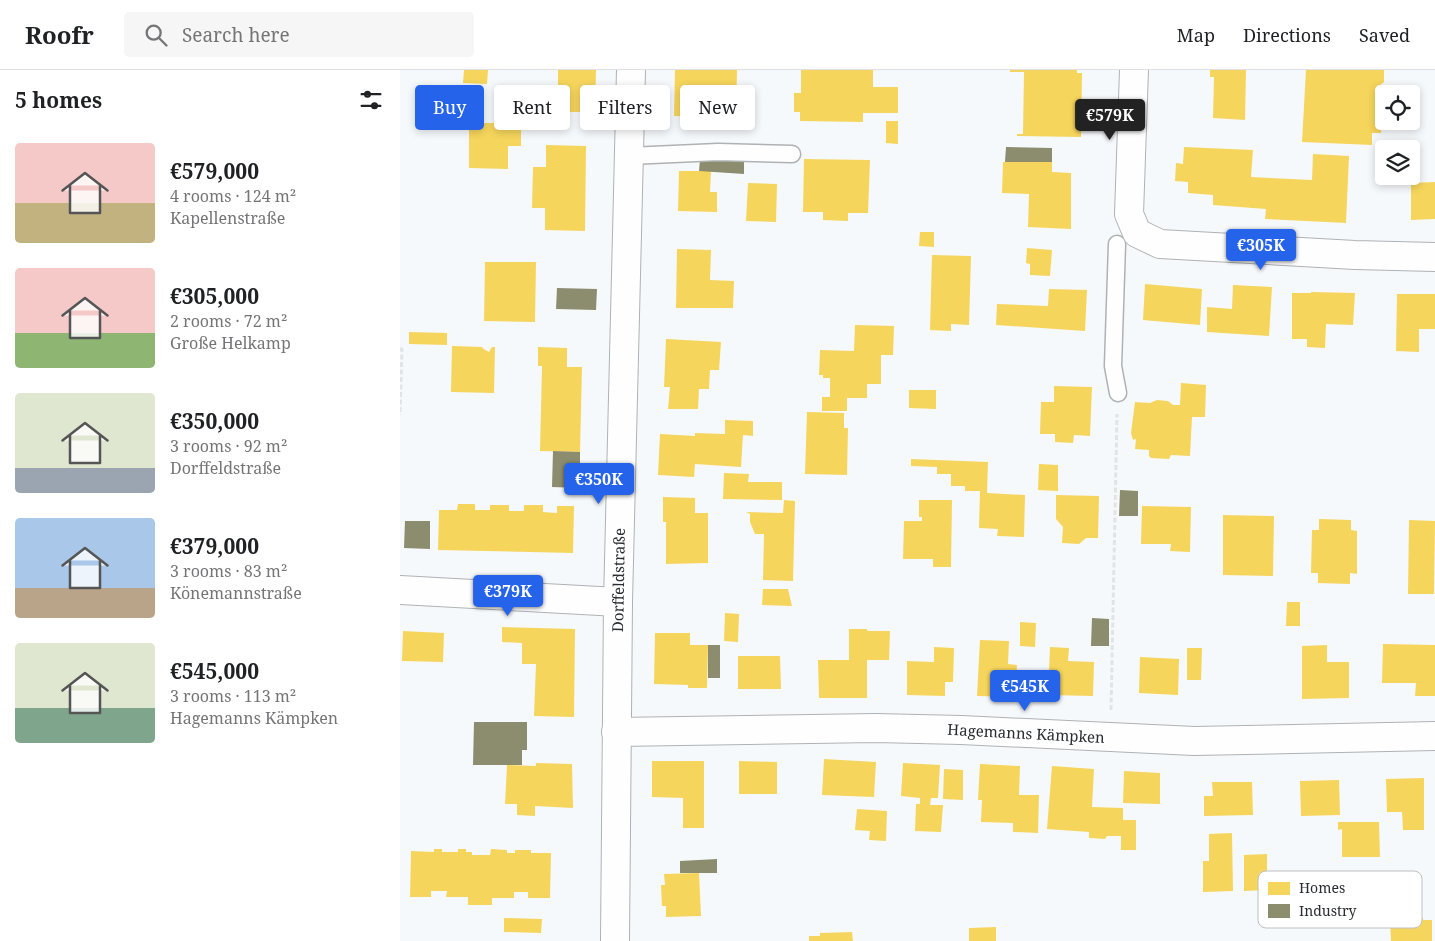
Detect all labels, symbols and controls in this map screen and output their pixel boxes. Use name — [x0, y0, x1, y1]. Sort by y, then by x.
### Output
search box — [124, 12, 474, 57]
text: Roofr — [25, 18, 94, 51]
icon: search — [142, 21, 170, 49]
text: Search here — [182, 22, 290, 48]
text: Map — [1177, 23, 1215, 47]
text: Directions — [1243, 23, 1331, 47]
text: Saved — [1359, 23, 1410, 47]
chip: Buy — [415, 85, 484, 130]
chip: Rent — [494, 85, 570, 130]
chip: Filters — [580, 85, 670, 130]
chip: New — [680, 85, 755, 130]
map controls — [1375, 85, 1420, 185]
button: locate — [1375, 85, 1420, 130]
text: 5 homes — [15, 86, 102, 114]
icon: filters — [357, 86, 385, 114]
pin: €579K — [1075, 98, 1145, 141]
text: €579K — [1086, 104, 1134, 126]
button: layers — [1375, 140, 1420, 185]
text: €579,000 — [170, 157, 259, 185]
icon: home — [55, 163, 115, 223]
text: 4 rooms · 124 m² — [170, 185, 296, 207]
text: Kapellenstraße — [170, 207, 285, 229]
pin: €305K — [1226, 228, 1296, 271]
text: €305K — [1237, 234, 1285, 256]
text: €305,000 — [170, 282, 259, 310]
icon: home — [55, 288, 115, 348]
text: 2 rooms · 72 m² — [170, 310, 287, 332]
text: Große Helkamp — [170, 332, 291, 354]
text: €350,000 — [170, 407, 259, 435]
icon: home — [55, 413, 115, 473]
text: 3 rooms · 92 m² — [170, 435, 287, 457]
text: Dorffeldstraße — [170, 457, 281, 479]
pin: €350K — [564, 462, 634, 505]
text: €350K — [575, 468, 623, 490]
street label: Dorffeldstraße — [607, 528, 629, 632]
text: €379,000 — [170, 532, 259, 560]
icon: home — [55, 538, 115, 598]
text: 3 rooms · 83 m² — [170, 560, 287, 582]
pin: €379K — [473, 574, 543, 617]
text: €379K — [484, 580, 532, 602]
text: Könemannstraße — [170, 582, 302, 604]
text: €545,000 — [170, 657, 259, 685]
icon: home — [55, 663, 115, 723]
pin: €545K — [990, 670, 1060, 712]
text: €545K — [1001, 675, 1049, 697]
text: 3 rooms · 113 m² — [170, 685, 296, 707]
text: Hagemanns Kämpken — [170, 707, 338, 729]
street label: Hagemanns Kämpken — [947, 719, 1106, 747]
legend — [1258, 871, 1422, 928]
text: Homes — [1299, 878, 1345, 897]
text: Industry — [1299, 901, 1356, 920]

